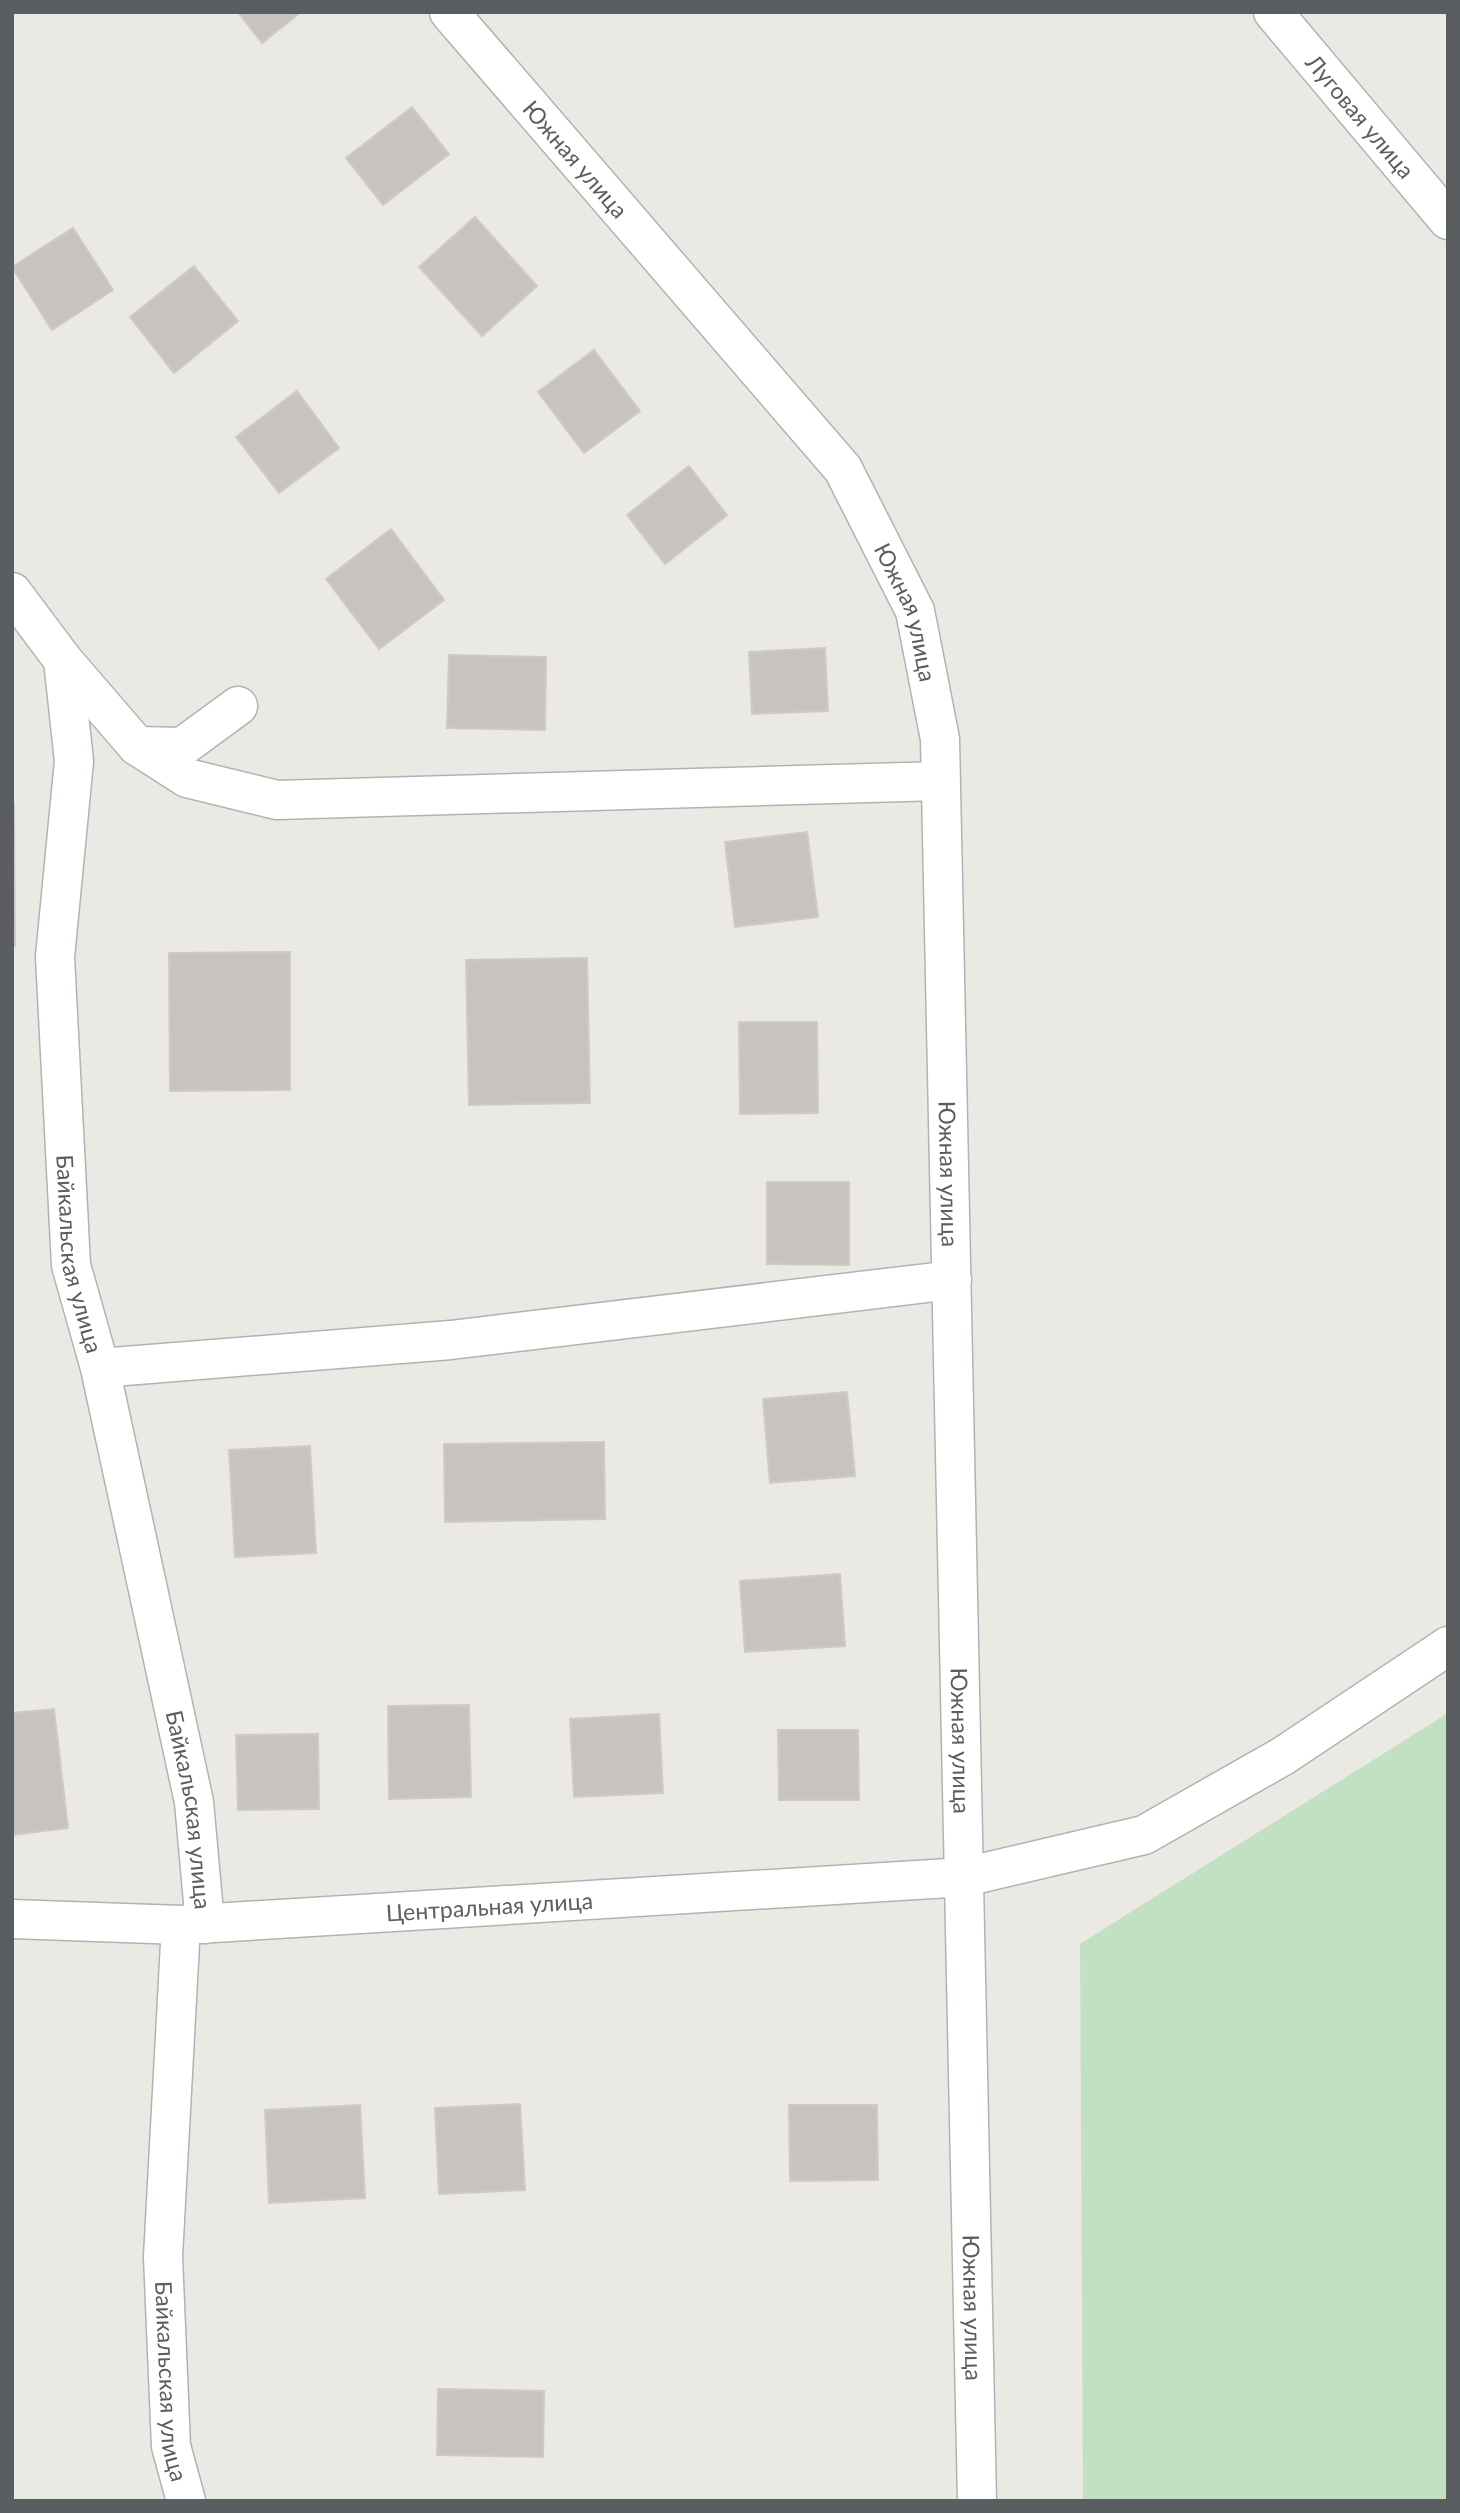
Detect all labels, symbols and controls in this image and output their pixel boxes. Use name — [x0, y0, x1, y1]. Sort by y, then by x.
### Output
street label: Луговая улица — [1300, 48, 1421, 184]
street label: Южная улица — [517, 94, 634, 223]
street label: Южная улица — [869, 538, 942, 684]
street label: Южная улица — [934, 1101, 965, 1247]
street label: Байкальская улица — [51, 1154, 109, 1356]
street label: Южная улица — [946, 1667, 977, 1814]
street label: Байкальская улица — [161, 1708, 218, 1910]
street label: Центральная улица — [385, 1886, 594, 1926]
street label: Южная улица — [957, 2234, 988, 2381]
street label: Байкальская улица — [150, 2280, 194, 2484]

